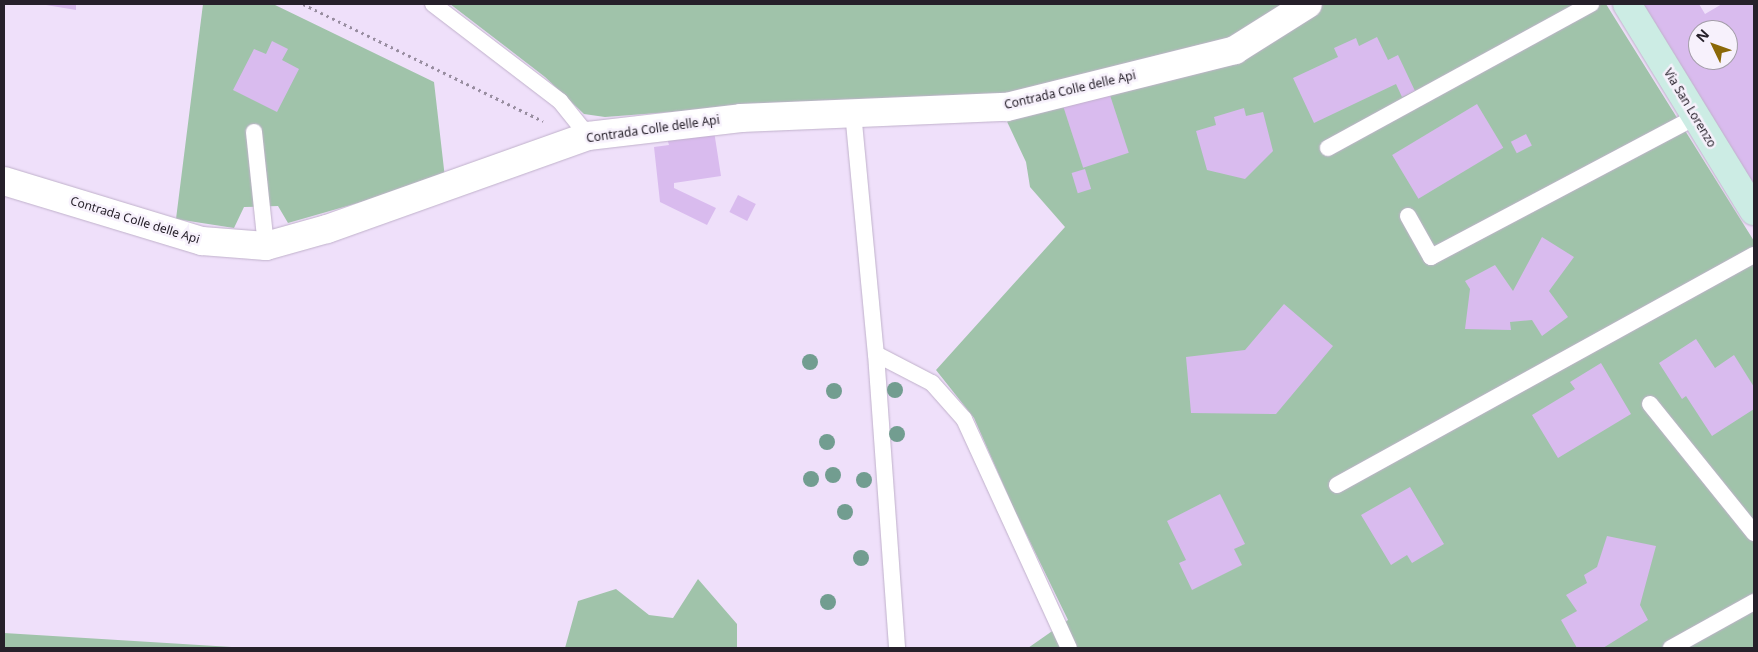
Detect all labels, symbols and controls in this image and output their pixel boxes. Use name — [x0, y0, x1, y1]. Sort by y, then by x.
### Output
north arrow — [1688, 20, 1738, 70]
text: N — [1691, 25, 1713, 46]
street label: Via San Lorenzo — [1661, 66, 1719, 150]
street label: Contrada Colle delle Api — [1003, 68, 1137, 112]
street label: Contrada Colle delle Api — [585, 113, 721, 145]
street label: Contrada Colle delle Api — [69, 193, 201, 247]

